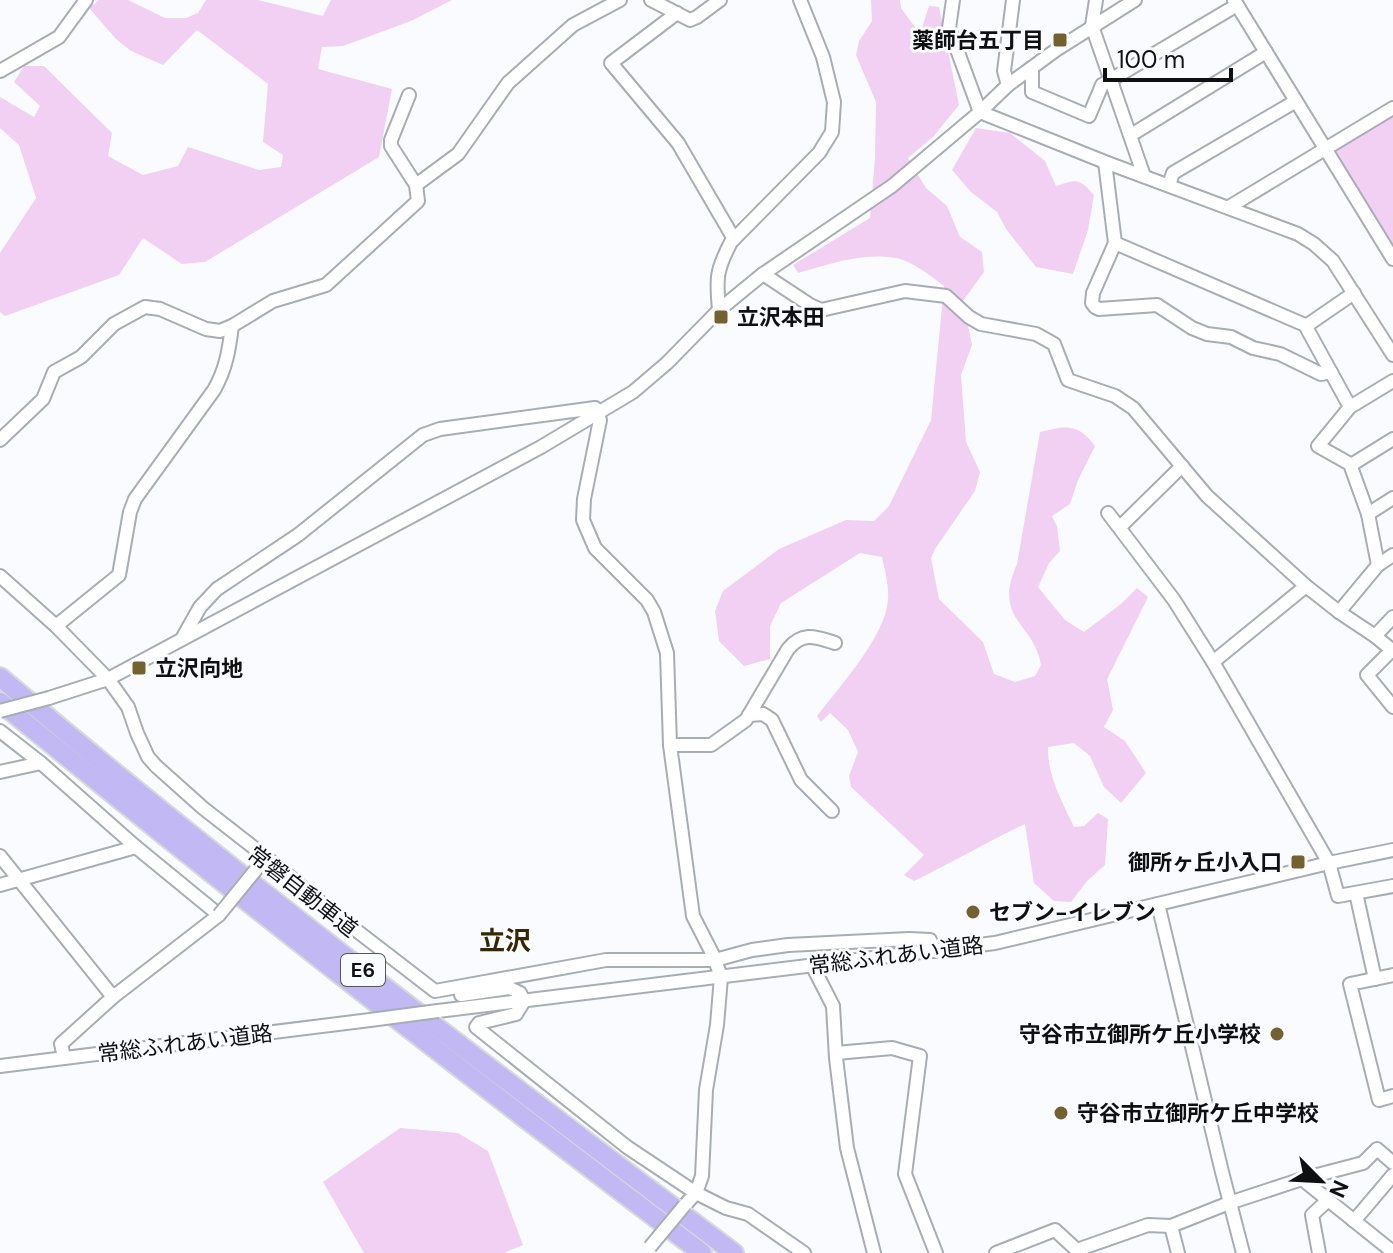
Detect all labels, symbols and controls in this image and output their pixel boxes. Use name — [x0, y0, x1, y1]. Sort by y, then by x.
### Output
place label: 薬師台五丁目 — [912, 26, 1044, 55]
marker: 薬師台五丁目 — [1051, 31, 1069, 49]
scale bar — [1105, 32, 1231, 82]
text: 100 m — [1117, 44, 1185, 75]
place label: 立沢本田 — [737, 303, 825, 332]
marker: 立沢本田 — [712, 308, 730, 326]
place label: 立沢向地 — [155, 654, 243, 683]
marker: 立沢向地 — [130, 659, 148, 677]
street label: 常磐自動車道 — [242, 839, 364, 943]
place label: 御所ヶ丘小入口 — [1128, 848, 1282, 877]
marker: 御所ヶ丘小入口 — [1289, 853, 1307, 871]
place label: セブン-イレブン — [989, 898, 1156, 927]
marker: セブン-イレブン — [964, 903, 982, 921]
district label: 立沢 — [479, 924, 531, 958]
street label: 常総ふれあい道路 — [807, 930, 985, 981]
road number: E6 — [341, 954, 385, 986]
street label: 常総ふれあい道路 — [96, 1018, 274, 1069]
place label: 守谷市立御所ケ丘小学校 — [1019, 1020, 1261, 1049]
marker: 守谷市立御所ケ丘小学校 — [1268, 1025, 1286, 1043]
place label: 守谷市立御所ケ丘中学校 — [1077, 1099, 1319, 1128]
marker: 守谷市立御所ケ丘中学校 — [1052, 1104, 1070, 1122]
north arrow — [1281, 1141, 1361, 1221]
text: N — [1322, 1176, 1355, 1202]

